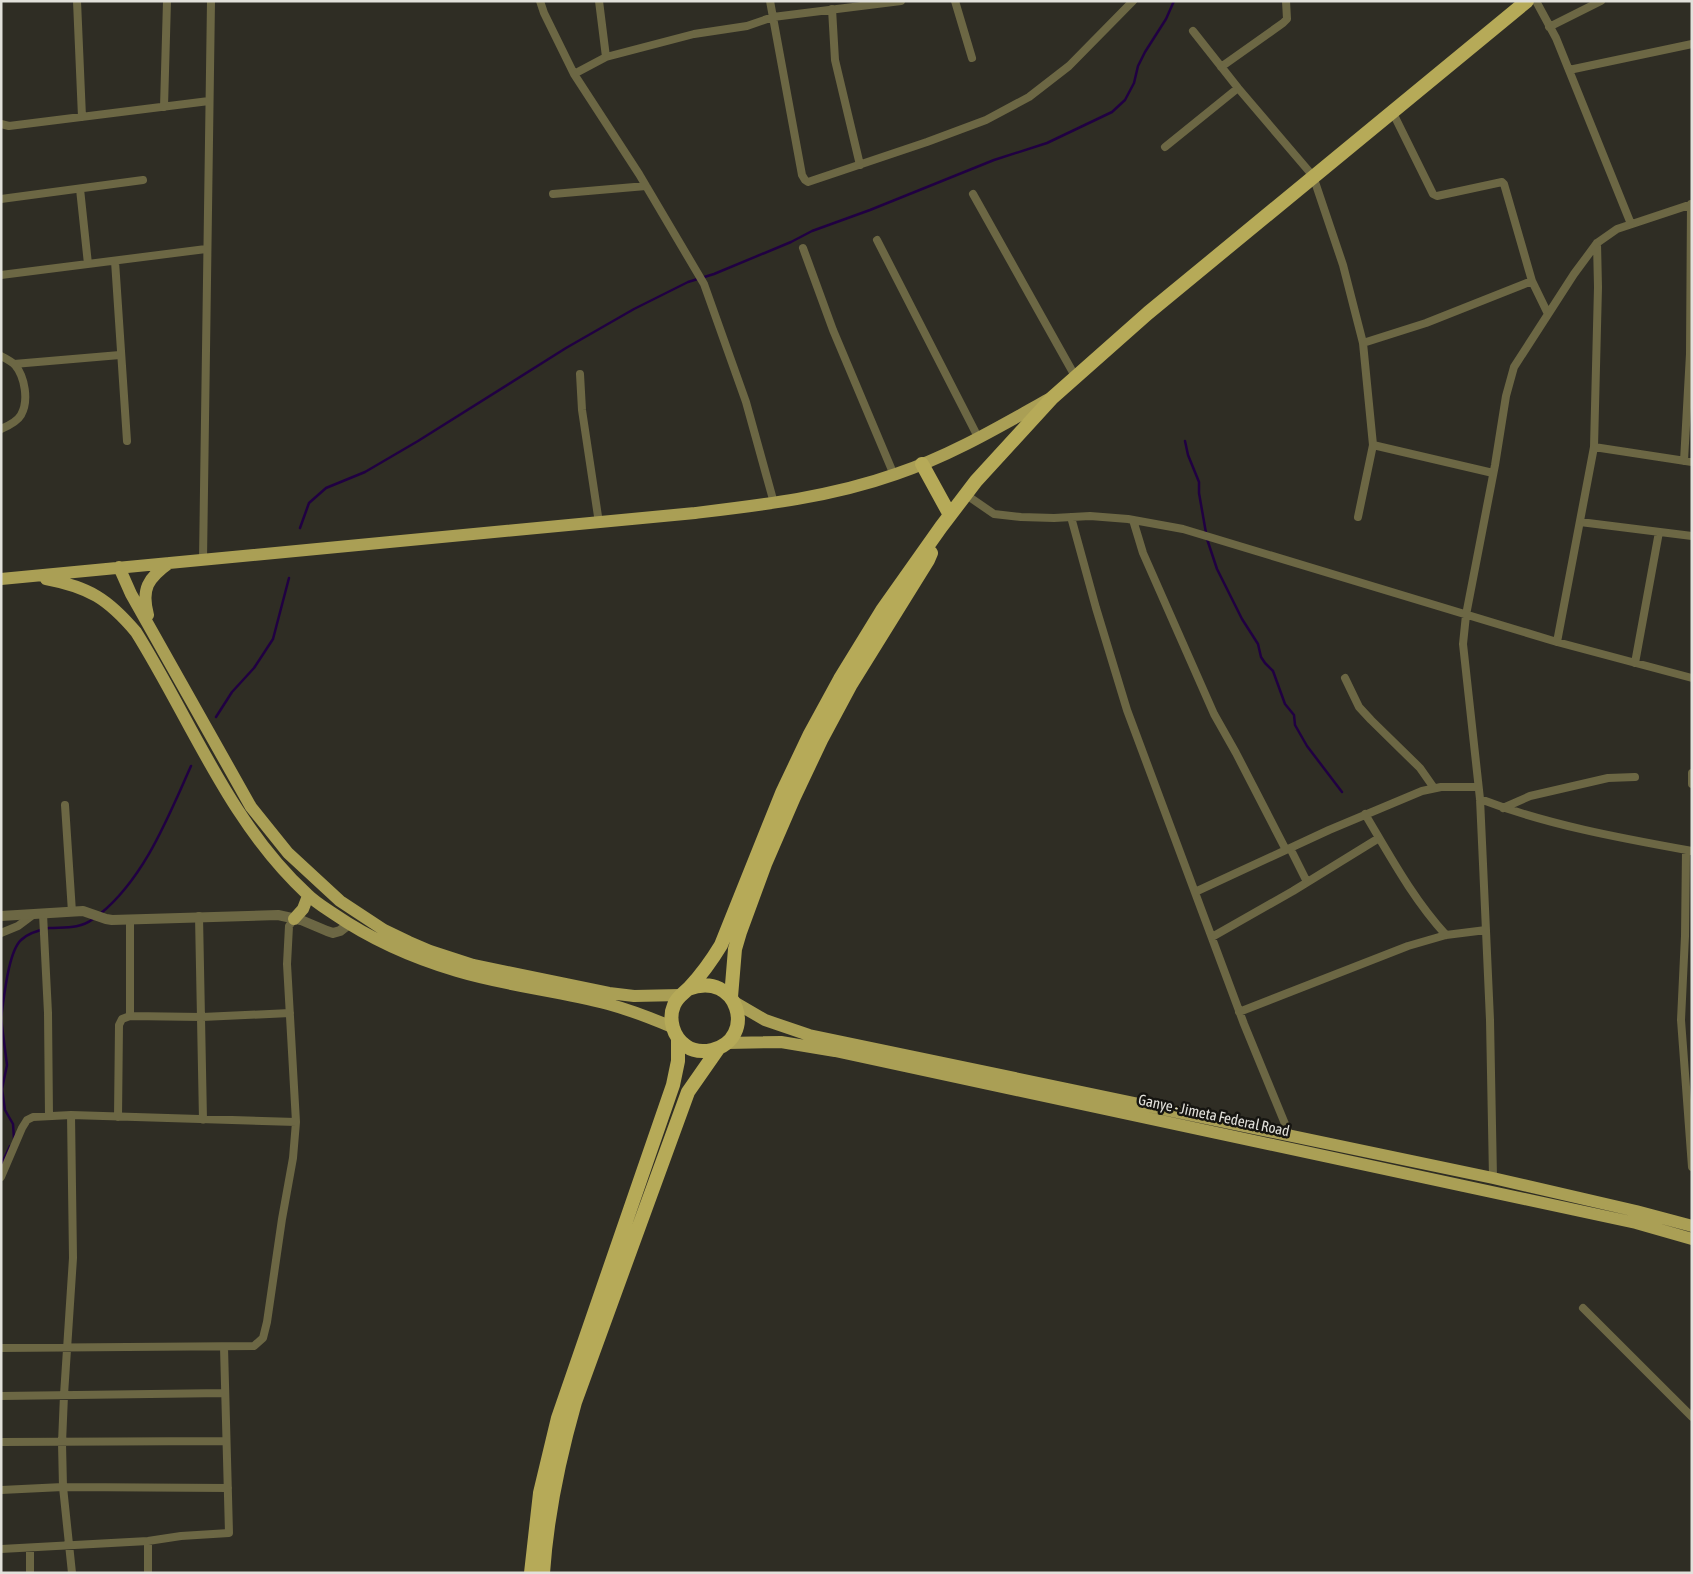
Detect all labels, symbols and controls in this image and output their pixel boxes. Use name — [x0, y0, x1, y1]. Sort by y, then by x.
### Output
street label: Ganye - Jimeta Federal Road — [1137, 1091, 1291, 1139]

